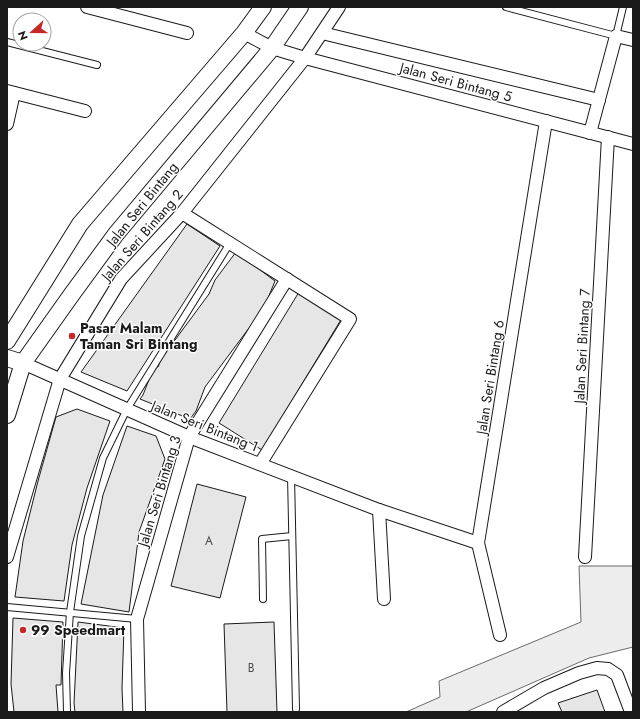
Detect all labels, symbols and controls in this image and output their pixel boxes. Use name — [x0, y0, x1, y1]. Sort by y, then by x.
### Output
north arrow — [12, 12, 52, 52]
text: N — [14, 29, 32, 43]
street label: Jalan Seri Bintang 5 — [396, 57, 514, 107]
street label: Jalan Seri Bintang — [100, 158, 182, 252]
street label: Jalan Seri Bintang 2 — [95, 185, 187, 287]
street label: Jalan Seri Bintang 7 — [569, 287, 595, 406]
place label: Pasar Malam Taman Sri Bintang — [80, 318, 198, 354]
street label: Jalan Seri Bintang 6 — [471, 318, 509, 438]
marker: Pasar Malam Taman Sri Bintang — [67, 331, 77, 341]
street label: Jalan Seri Bintang 1 — [147, 395, 262, 457]
street label: Jalan Seri Bintang 3 — [132, 433, 186, 551]
house number: A — [205, 532, 213, 550]
place label: 99 Speedmart — [31, 620, 126, 640]
marker: 99 Speedmart — [18, 625, 28, 635]
house number: B — [248, 659, 255, 677]

